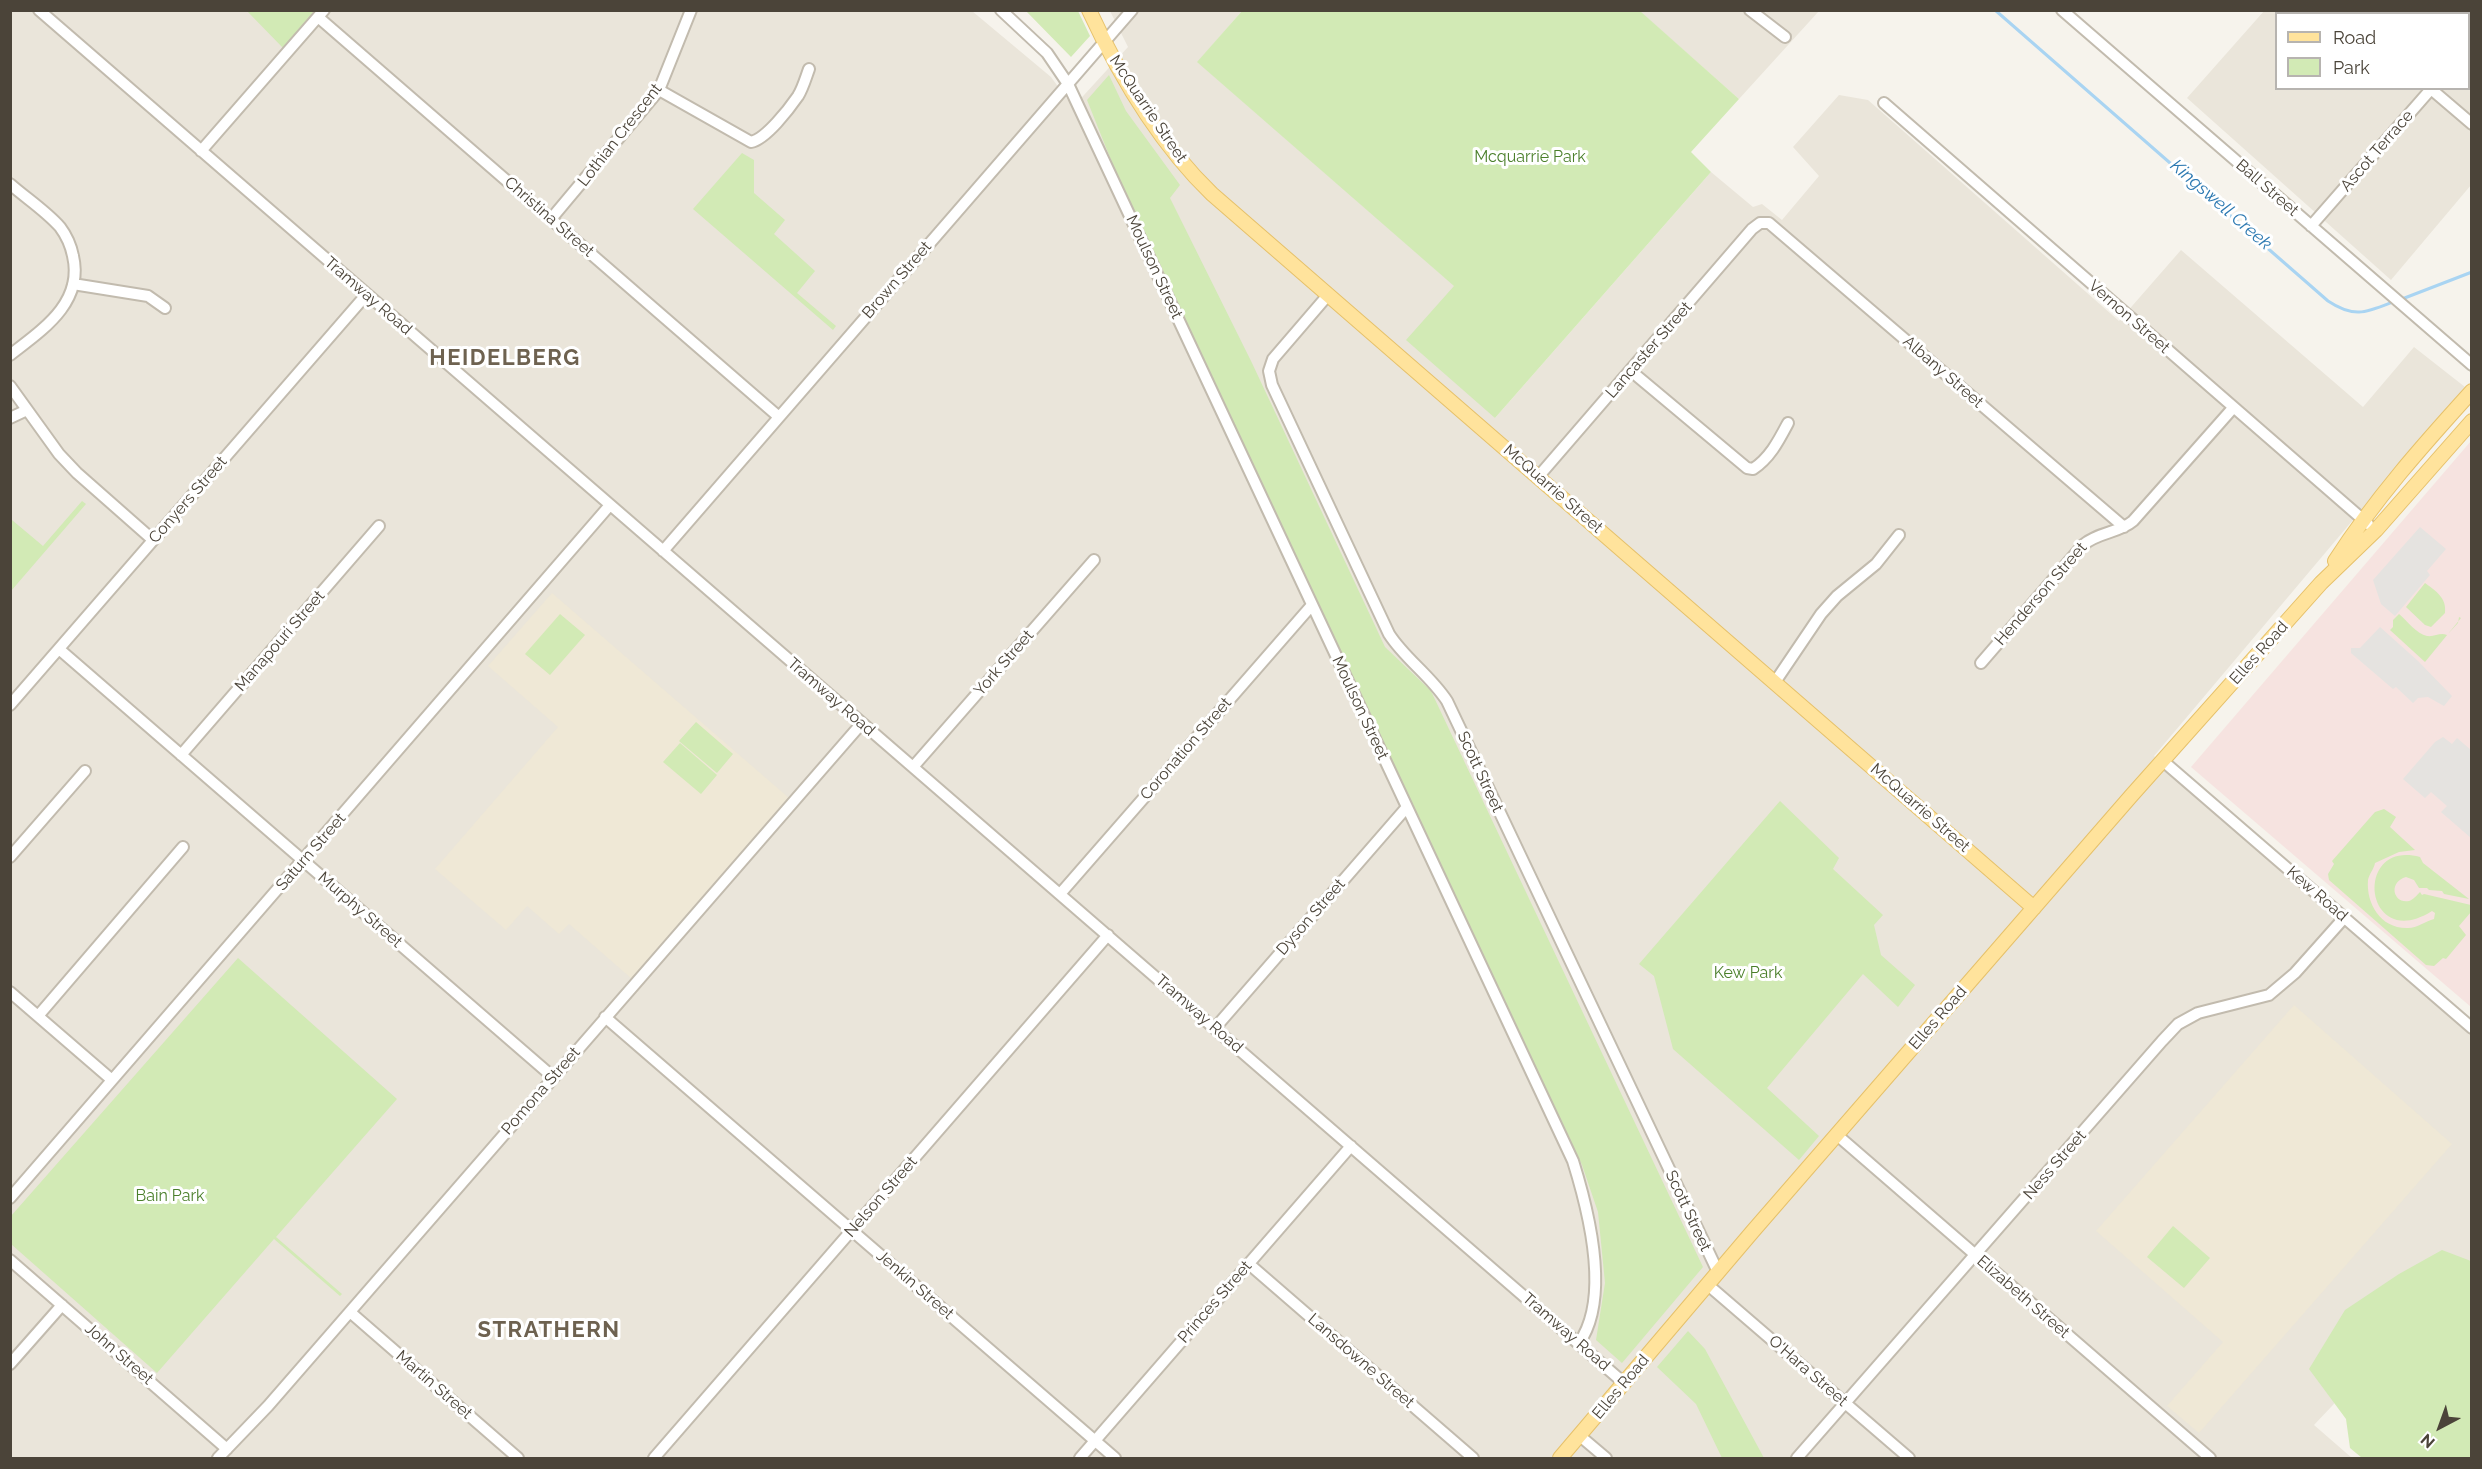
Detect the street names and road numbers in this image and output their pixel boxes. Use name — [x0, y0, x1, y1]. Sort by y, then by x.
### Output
street label: McQuarrie Street — [1105, 52, 1191, 166]
street label: Lothian Crescent — [574, 80, 666, 190]
street label: Ascot Terrace — [2337, 106, 2417, 196]
street label: Ball Street — [2232, 156, 2302, 220]
street label: Christina Street — [500, 173, 598, 261]
street label: Moulson Street — [1122, 212, 1186, 322]
street label: Brown Street — [858, 237, 936, 323]
street label: Tramway Road — [320, 253, 416, 339]
street label: Vernon Street — [2084, 276, 2174, 358]
street label: Lancaster Street — [1602, 298, 1696, 402]
street label: Albany Street — [1899, 332, 1987, 412]
street label: McQuarrie Street — [1499, 441, 1607, 537]
street label: Conyers Street — [145, 452, 231, 548]
street label: Henderson Street — [1991, 539, 2091, 649]
street label: Manapouri Street — [231, 587, 329, 695]
street label: Elles Road — [2226, 618, 2292, 688]
street label: York Street — [970, 626, 1038, 700]
street label: Moulson Street — [1328, 653, 1392, 763]
street label: Tramway Road — [783, 654, 879, 740]
street label: Coronation Street — [1136, 694, 1236, 804]
street label: Scott Street — [1453, 729, 1507, 815]
street label: McQuarrie Street — [1866, 760, 1974, 856]
street label: Saturn Street — [272, 809, 350, 895]
street label: Kew Road — [2283, 862, 2351, 926]
street label: Murphy Street — [314, 868, 406, 952]
street label: Dyson Street — [1273, 875, 1349, 959]
street label: Tramway Road — [1151, 971, 1247, 1057]
street label: Elles Road — [1905, 982, 1971, 1054]
street label: Pomona Street — [498, 1043, 584, 1139]
street label: Ness Street — [2020, 1126, 2090, 1204]
street label: Nelson Street — [841, 1153, 921, 1241]
street label: Scott Street — [1661, 1168, 1715, 1254]
street label: Jenkin Street — [872, 1246, 958, 1324]
street label: Elizabeth Street — [1973, 1252, 2073, 1342]
street label: Princes Street — [1174, 1257, 1256, 1347]
street label: Tramway Road — [1518, 1289, 1614, 1375]
street label: Lansdowne Street — [1304, 1310, 1418, 1412]
street label: John Street — [81, 1319, 157, 1389]
street label: O'Hara Street — [1765, 1331, 1851, 1411]
street label: Martin Street — [392, 1347, 476, 1423]
street label: Elles Road — [1589, 1351, 1653, 1423]

